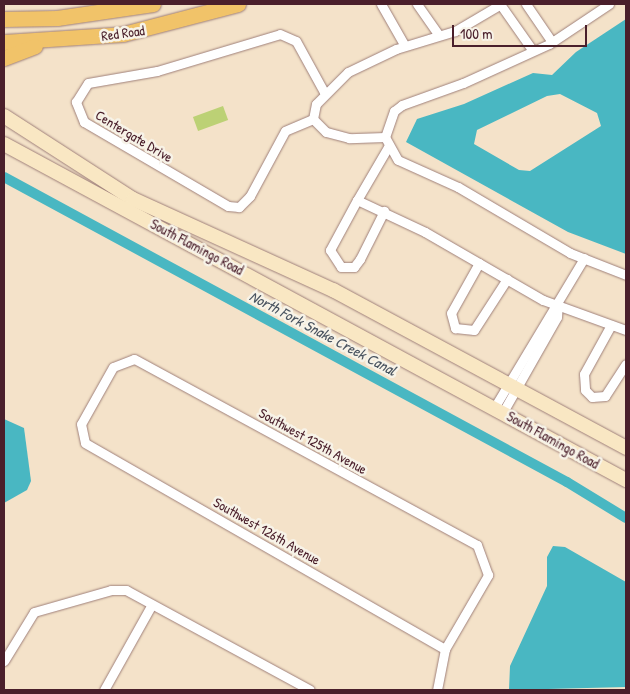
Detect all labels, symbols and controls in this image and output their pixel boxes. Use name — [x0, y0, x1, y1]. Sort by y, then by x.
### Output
scale bar — [455, 15, 590, 47]
street label: Red Road — [100, 22, 146, 44]
text: 100 m — [460, 23, 493, 44]
street label: Centergate Drive — [92, 106, 176, 166]
street label: South Flamingo Road — [148, 215, 246, 279]
water label: North Fork Snake Creek Canal — [247, 287, 399, 379]
street label: Southwest 125th Avenue — [256, 404, 370, 478]
street label: South Flamingo Road — [504, 408, 602, 472]
street label: Southwest 126th Avenue — [211, 494, 323, 568]

